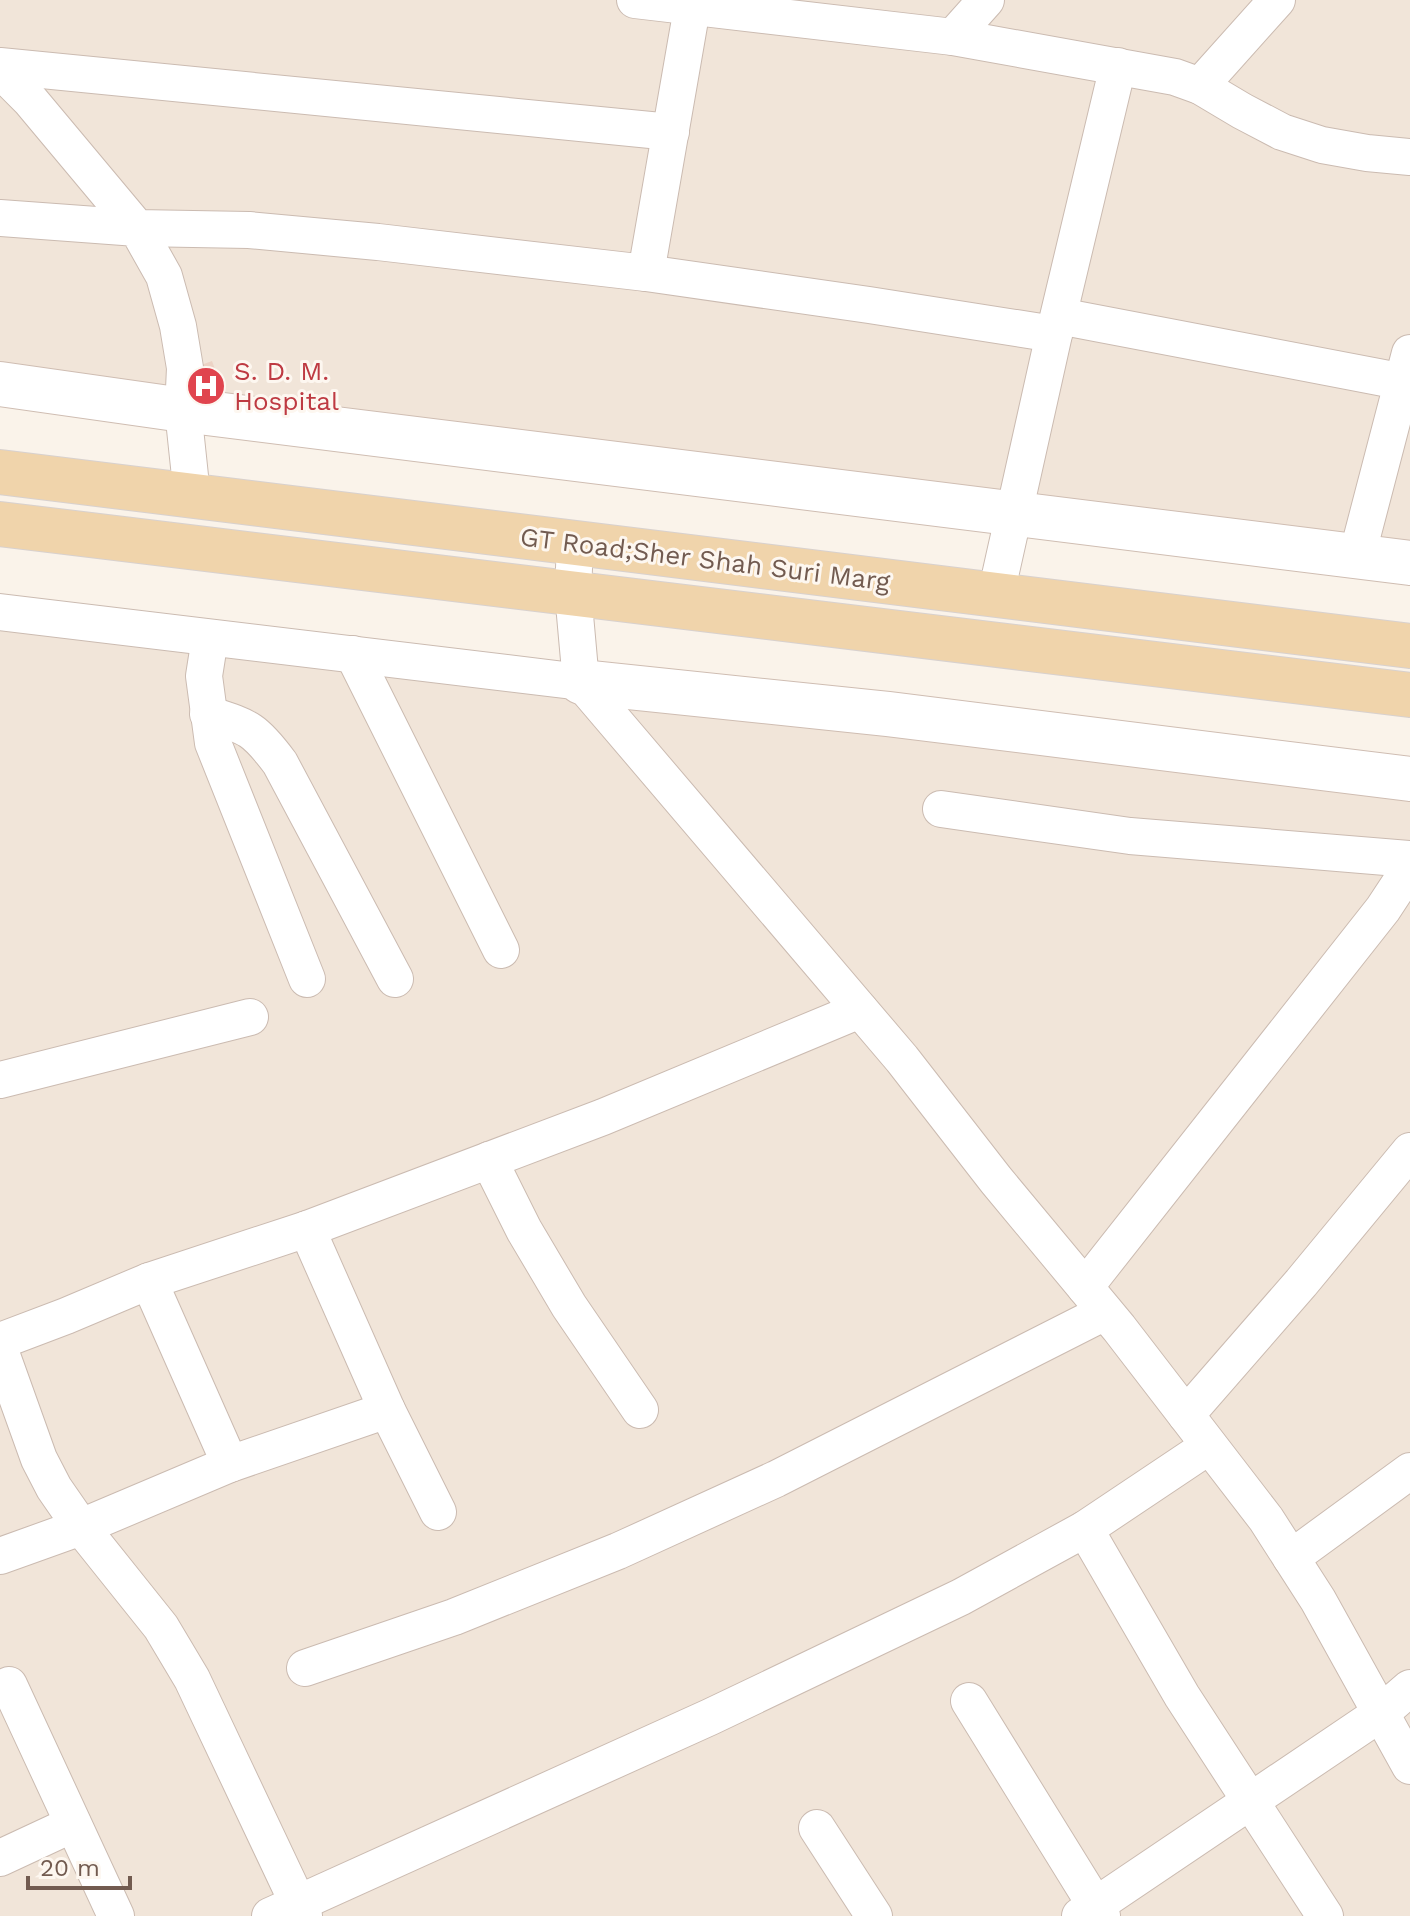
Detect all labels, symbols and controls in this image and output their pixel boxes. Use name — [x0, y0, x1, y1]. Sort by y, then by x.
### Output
place label: S. D. M. Hospital — [234, 356, 339, 416]
hospital icon: S. D. M. Hospital — [185, 365, 227, 407]
street label: GT Road;Sher Shah Suri Marg — [518, 521, 892, 597]
scale bar — [28, 1840, 130, 1890]
text: 20 m — [40, 1854, 100, 1882]

